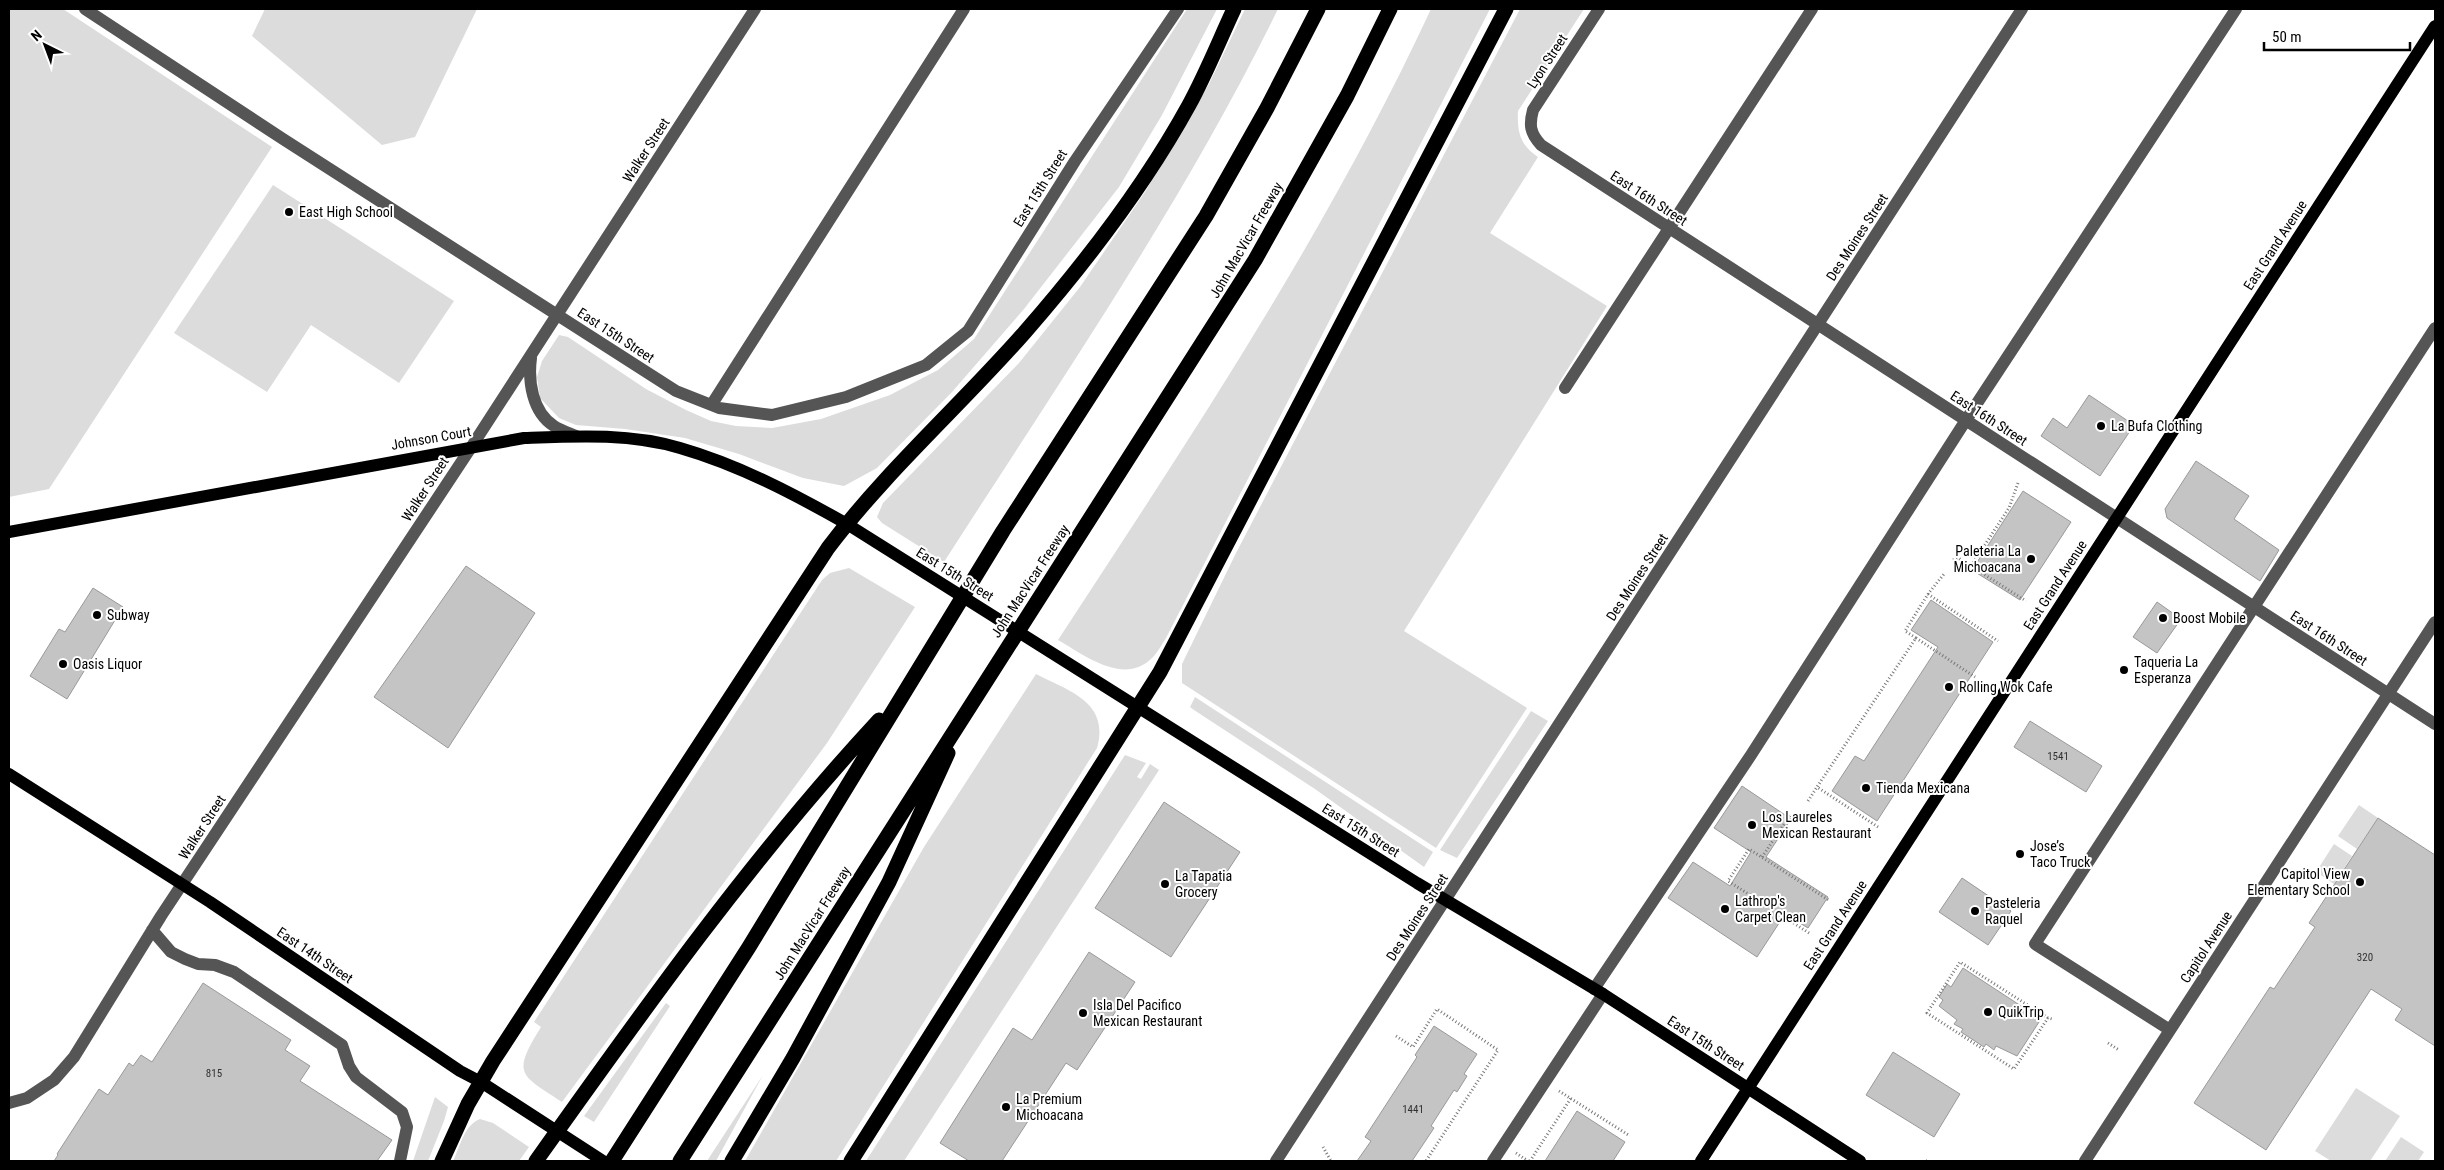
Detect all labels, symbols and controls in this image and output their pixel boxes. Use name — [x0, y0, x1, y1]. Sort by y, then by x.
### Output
north arrow — [20, 20, 70, 70]
scale bar — [2264, 20, 2410, 52]
text: N — [28, 27, 45, 44]
text: 50 m — [2272, 28, 2302, 46]
street label: Lyon Street — [1524, 31, 1570, 91]
street label: Walker Street — [619, 115, 673, 185]
street label: East 15th Street — [1010, 146, 1070, 230]
street label: East 16th Street — [1608, 167, 1690, 229]
street label: John MacVicar Freeway — [1206, 179, 1286, 301]
street label: Des Moines Street — [1823, 190, 1891, 284]
street label: East Grand Avenue — [2240, 197, 2310, 293]
place label: East High School — [299, 204, 393, 220]
marker: East High School — [283, 206, 295, 218]
street label: East 15th Street — [575, 304, 657, 366]
street label: East 16th Street — [1948, 387, 2030, 449]
place label: La Bufa Clothing — [2111, 418, 2202, 434]
marker: La Bufa Clothing — [2095, 420, 2107, 432]
street label: Johnson Court — [390, 423, 472, 453]
street label: Walker Street — [398, 454, 452, 524]
street label: John MacVicar Freeway — [988, 521, 1073, 640]
street label: Des Moines Street — [1603, 530, 1671, 624]
street label: East Grand Avenue — [2020, 537, 2090, 633]
place label: Paleteria La Michoacana — [1954, 543, 2021, 575]
street label: East 15th Street — [913, 544, 997, 604]
marker: Paleteria La Michoacana — [2025, 553, 2037, 565]
place label: Subway — [107, 607, 150, 623]
street label: East 16th Street — [2288, 607, 2370, 669]
marker: Subway — [91, 609, 103, 621]
place label: Boost Mobile — [2173, 610, 2246, 626]
marker: Boost Mobile — [2157, 612, 2169, 624]
place label: Taqueria La Esperanza — [2134, 654, 2198, 686]
place label: Oasis Liquor — [73, 656, 142, 672]
marker: Oasis Liquor — [57, 658, 69, 670]
marker: Taqueria La Esperanza — [2118, 664, 2130, 676]
place label: Rolling Wok Cafe — [1959, 679, 2053, 695]
marker: Rolling Wok Cafe — [1943, 681, 1955, 693]
house number: 1541 — [2047, 750, 2069, 763]
place label: Tienda Mexicana — [1876, 780, 1970, 796]
marker: Tienda Mexicana — [1860, 782, 1872, 794]
street label: Walker Street — [175, 792, 229, 862]
street label: East 15th Street — [1319, 800, 1403, 860]
place label: Los Laureles Mexican Restaurant — [1762, 809, 1871, 841]
marker: Los Laureles Mexican Restaurant — [1746, 819, 1758, 831]
place label: Jose’s Taco Truck — [2030, 838, 2091, 870]
marker: Jose’s Taco Truck — [2014, 848, 2026, 860]
street label: John MacVicar Freeway — [770, 863, 854, 983]
place label: Capitol View Elementary School — [2247, 866, 2350, 898]
place label: La Tapatia Grocery — [1175, 868, 1232, 900]
street label: Des Moines Street — [1383, 870, 1451, 964]
marker: Capitol View Elementary School — [2354, 876, 2366, 888]
street label: East Grand Avenue — [1800, 877, 1870, 973]
marker: La Tapatia Grocery — [1159, 878, 1171, 890]
place label: Lathrop's Carpet Clean — [1735, 893, 1806, 925]
place label: Pasteleria Raquel — [1985, 895, 2040, 927]
marker: Lathrop's Carpet Clean — [1719, 903, 1731, 915]
marker: Pasteleria Raquel — [1969, 905, 1981, 917]
street label: Capitol Avenue — [2177, 908, 2235, 986]
street label: East 14th Street — [274, 924, 356, 986]
house number: 320 — [2357, 951, 2373, 964]
place label: Isla Del Pacifico Mexican Restaurant — [1093, 997, 1202, 1029]
place label: QuikTrip — [1998, 1004, 2044, 1020]
marker: QuikTrip — [1982, 1006, 1994, 1018]
marker: Isla Del Pacifico Mexican Restaurant — [1077, 1007, 1089, 1019]
street label: East 15th Street — [1665, 1012, 1747, 1074]
house number: 815 — [206, 1067, 222, 1080]
place label: La Premium Michoacana — [1016, 1091, 1083, 1123]
marker: La Premium Michoacana — [1000, 1101, 1012, 1113]
house number: 1441 — [1402, 1103, 1424, 1116]

